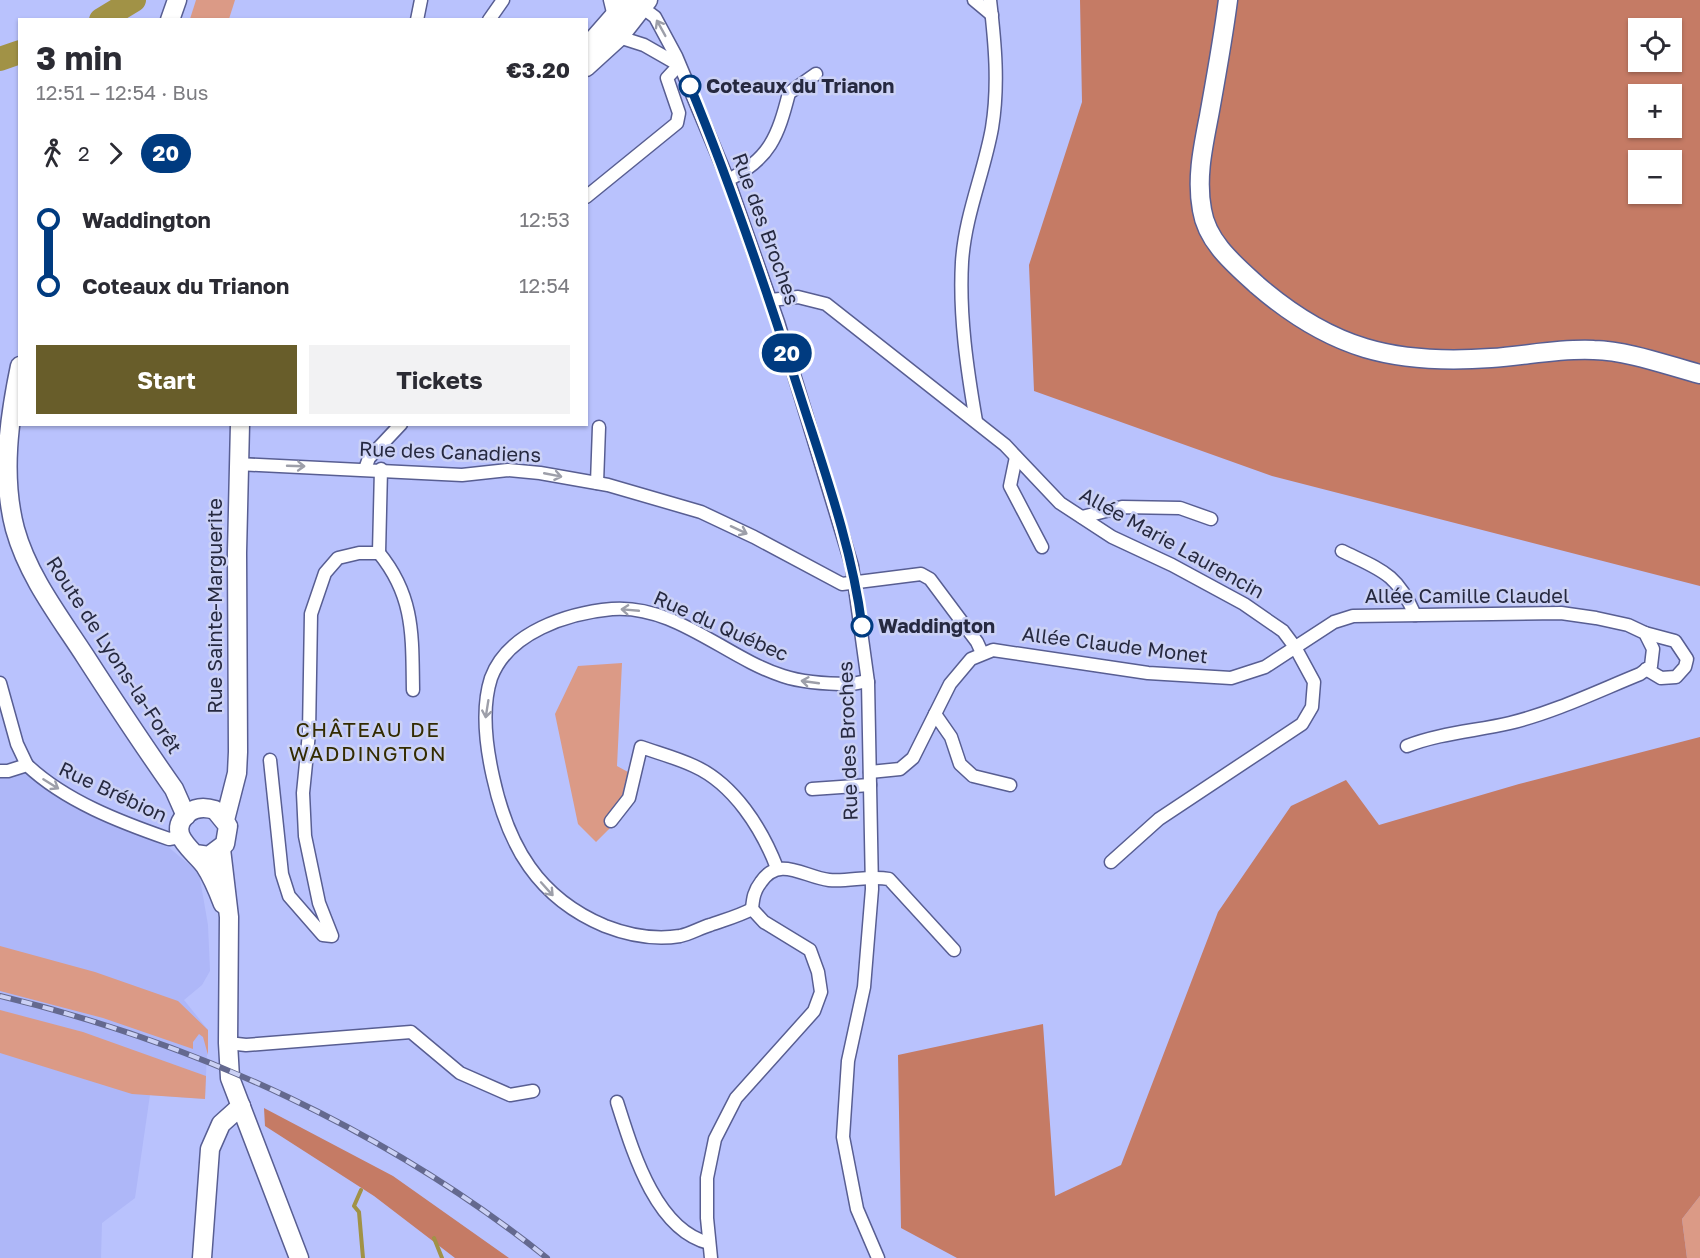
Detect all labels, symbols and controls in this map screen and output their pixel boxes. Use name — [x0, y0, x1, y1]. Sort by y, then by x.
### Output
map controls — [1628, 18, 1682, 204]
button: locate — [1628, 18, 1682, 72]
one-way arrow — [655, 20, 667, 37]
text: 3 min — [36, 38, 122, 77]
text: €3.20 — [506, 56, 570, 83]
place label: Coteaux du Trianon — [706, 73, 894, 97]
marker: Coteaux du Trianon — [679, 75, 701, 97]
text: 12:51 – 12:54 · Bus — [36, 80, 208, 104]
button: + — [1628, 84, 1682, 138]
icon: walk — [36, 137, 69, 170]
icon: forward — [99, 137, 132, 170]
text: 20 — [153, 140, 179, 166]
text: 2 — [78, 141, 90, 165]
street label: Rue des Broches — [728, 149, 806, 308]
button: − — [1628, 150, 1682, 204]
text: Waddington — [82, 206, 211, 233]
text: 12:53 — [519, 207, 570, 231]
text: Coteaux du Trianon — [82, 272, 289, 299]
text: 12:54 — [519, 273, 570, 297]
line badge: 20 — [760, 334, 814, 372]
text: 20 — [774, 340, 800, 366]
button: Start — [36, 345, 297, 414]
button: Tickets — [309, 345, 570, 414]
street label: Rue des Canadiens — [359, 436, 541, 466]
one-way arrow — [285, 461, 305, 472]
one-way arrow — [543, 470, 562, 481]
street label: Allée Marie Laurencin — [1076, 481, 1269, 603]
street label: Rue Sainte-Marguerite — [202, 498, 226, 714]
one-way arrow — [730, 525, 748, 536]
street label: Route de Lyons-la-Forêt — [42, 551, 188, 758]
street label: Allée Camille Claudel — [1365, 583, 1569, 607]
street label: Rue du Québec — [650, 585, 792, 665]
one-way arrow — [621, 604, 641, 615]
place label: Waddington — [878, 613, 995, 637]
marker: Waddington — [851, 615, 873, 637]
street label: Allée Claude Monet — [1021, 621, 1209, 667]
street label: Rue des Broches — [832, 661, 862, 821]
one-way arrow — [801, 676, 820, 687]
one-way arrow — [481, 698, 492, 718]
district label: CHÂTEAU DE WADDINGTON — [289, 716, 447, 766]
street label: Rue Brébion — [56, 756, 171, 827]
one-way arrow — [42, 778, 59, 791]
one-way arrow — [540, 881, 554, 896]

